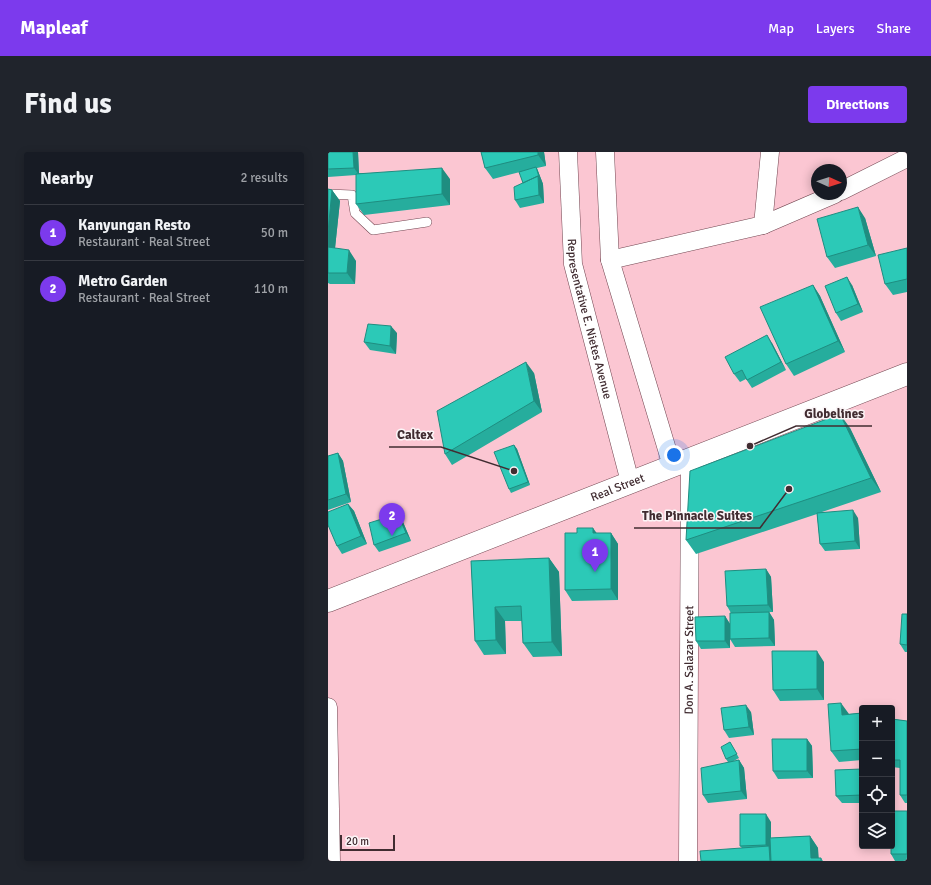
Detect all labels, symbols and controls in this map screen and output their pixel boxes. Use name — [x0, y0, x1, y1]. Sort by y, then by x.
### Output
text: Mapleaf — [20, 16, 88, 40]
text: Map — [768, 20, 794, 37]
text: Layers — [816, 20, 855, 37]
text: Share — [877, 20, 911, 37]
button: Directions — [808, 86, 907, 123]
text: Find us — [24, 87, 112, 121]
north arrow — [811, 164, 847, 200]
text: Nearby — [40, 168, 93, 189]
text: 2 results — [240, 170, 288, 186]
text: Kanyungan Resto — [78, 216, 191, 234]
text: 1 — [49, 225, 57, 241]
text: 50 m — [261, 225, 288, 241]
text: Restaurant · Real Street — [78, 234, 210, 250]
street label: Representative E. Nietes Avenue — [564, 238, 615, 401]
text: Metro Garden — [78, 272, 167, 290]
text: 2 — [49, 281, 57, 297]
text: 110 m — [254, 281, 288, 297]
text: Restaurant · Real Street — [78, 290, 210, 306]
callout: Globelines — [796, 401, 872, 426]
text: Globelines — [804, 406, 864, 422]
callout: Caltex — [389, 422, 441, 447]
text: Caltex — [397, 427, 434, 443]
your location — [664, 445, 684, 465]
street label: Real Street — [588, 470, 647, 505]
pin: 2 — [379, 503, 405, 536]
callout: The Pinnacle Suites — [634, 503, 760, 528]
text: The Pinnacle Suites — [642, 508, 752, 524]
pin: 1 — [582, 539, 608, 572]
street label: Don A. Salazar Street — [681, 605, 697, 715]
map controls — [859, 705, 895, 849]
button: + — [859, 705, 895, 741]
button: − — [859, 741, 895, 777]
button: locate — [859, 777, 895, 813]
button: layers — [859, 813, 895, 849]
scale bar — [340, 833, 395, 852]
text: 20 m — [346, 835, 369, 848]

